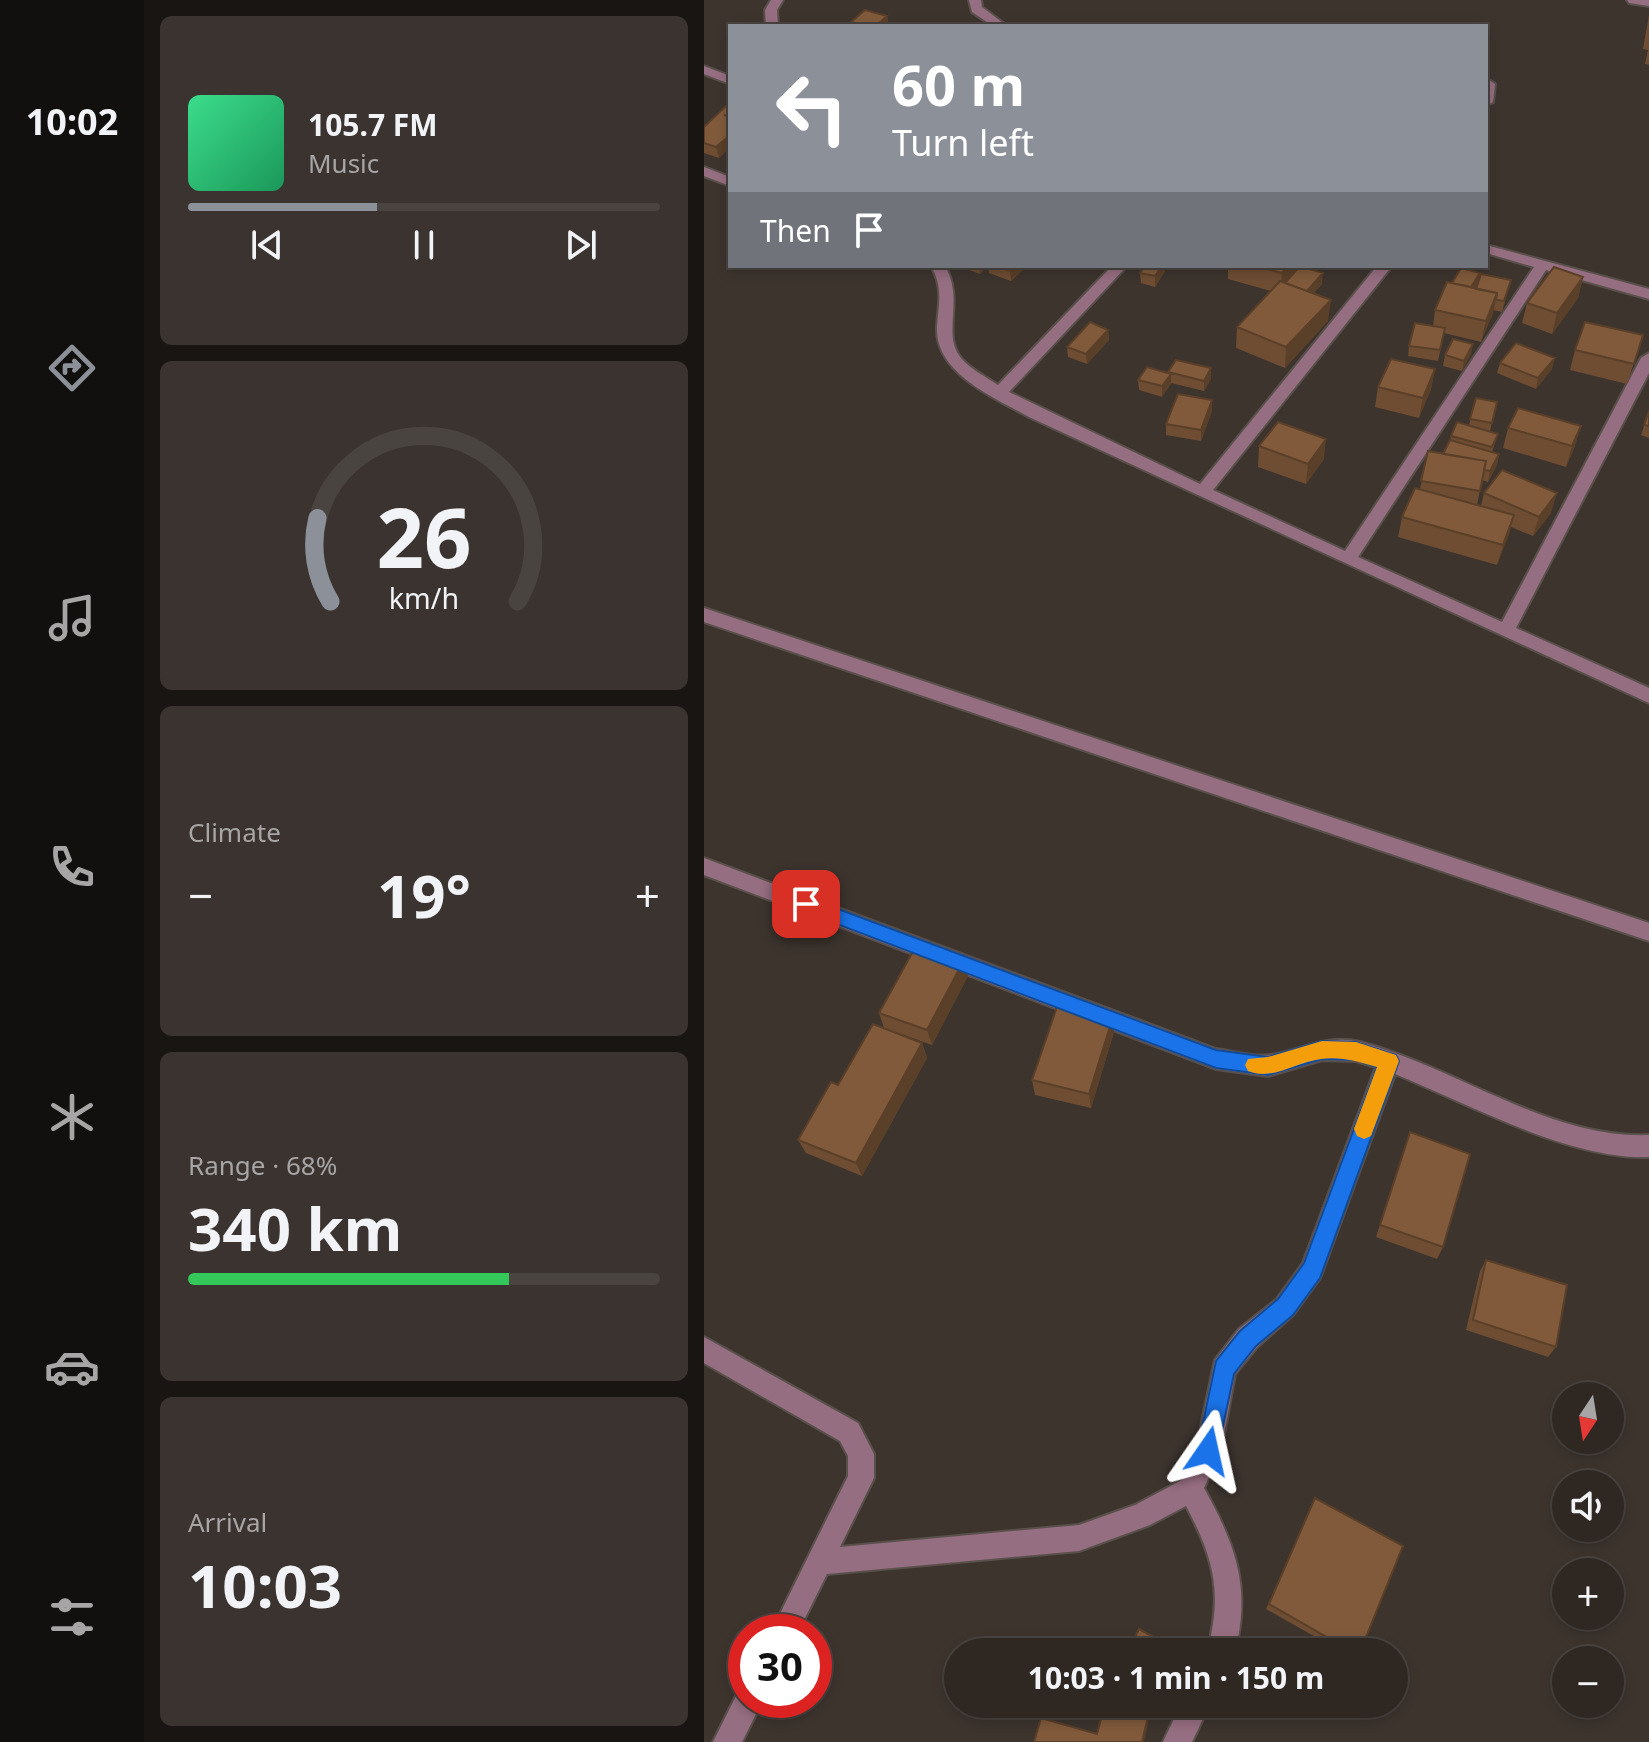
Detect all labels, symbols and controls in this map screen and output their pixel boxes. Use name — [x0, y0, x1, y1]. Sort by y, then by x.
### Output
text: 60 m — [892, 46, 1025, 122]
icon: left — [760, 56, 864, 160]
text: 10:02 — [26, 97, 118, 146]
text: 105.7 FM — [308, 104, 438, 145]
text: Turn left — [892, 118, 1034, 167]
text: Music — [308, 145, 379, 181]
icon: arrive — [847, 208, 891, 252]
text: Then — [760, 210, 831, 251]
icon: previous — [245, 223, 289, 267]
icon: pause — [402, 223, 446, 267]
icon: next — [559, 223, 603, 267]
icon: directions — [44, 340, 100, 396]
text: 26 — [376, 478, 472, 591]
text: km/h — [389, 578, 459, 617]
icon: music — [44, 590, 100, 646]
text: Climate — [188, 814, 281, 850]
icon: phone — [44, 839, 100, 895]
text: 19° — [377, 854, 471, 936]
text: − — [188, 865, 213, 925]
text: + — [635, 865, 660, 925]
pin — [772, 870, 840, 938]
icon: arrive — [784, 882, 828, 926]
icon: climate — [44, 1089, 100, 1145]
text: Range · 68% — [188, 1147, 337, 1183]
text: 340 km — [188, 1187, 402, 1269]
icon: car — [44, 1339, 100, 1395]
north arrow — [1552, 1382, 1624, 1454]
map controls — [1552, 1382, 1624, 1718]
position arrow — [1166, 1409, 1250, 1493]
button: sound — [1552, 1470, 1624, 1542]
text: Arrival — [188, 1504, 267, 1540]
text: 10:03 — [188, 1544, 342, 1626]
button: + — [1552, 1558, 1624, 1630]
icon: filters — [44, 1589, 100, 1645]
speed limit sign: 30 — [728, 1614, 832, 1718]
button: − — [1552, 1646, 1624, 1718]
text: 10:03 · 1 min · 150 m — [1028, 1657, 1324, 1698]

